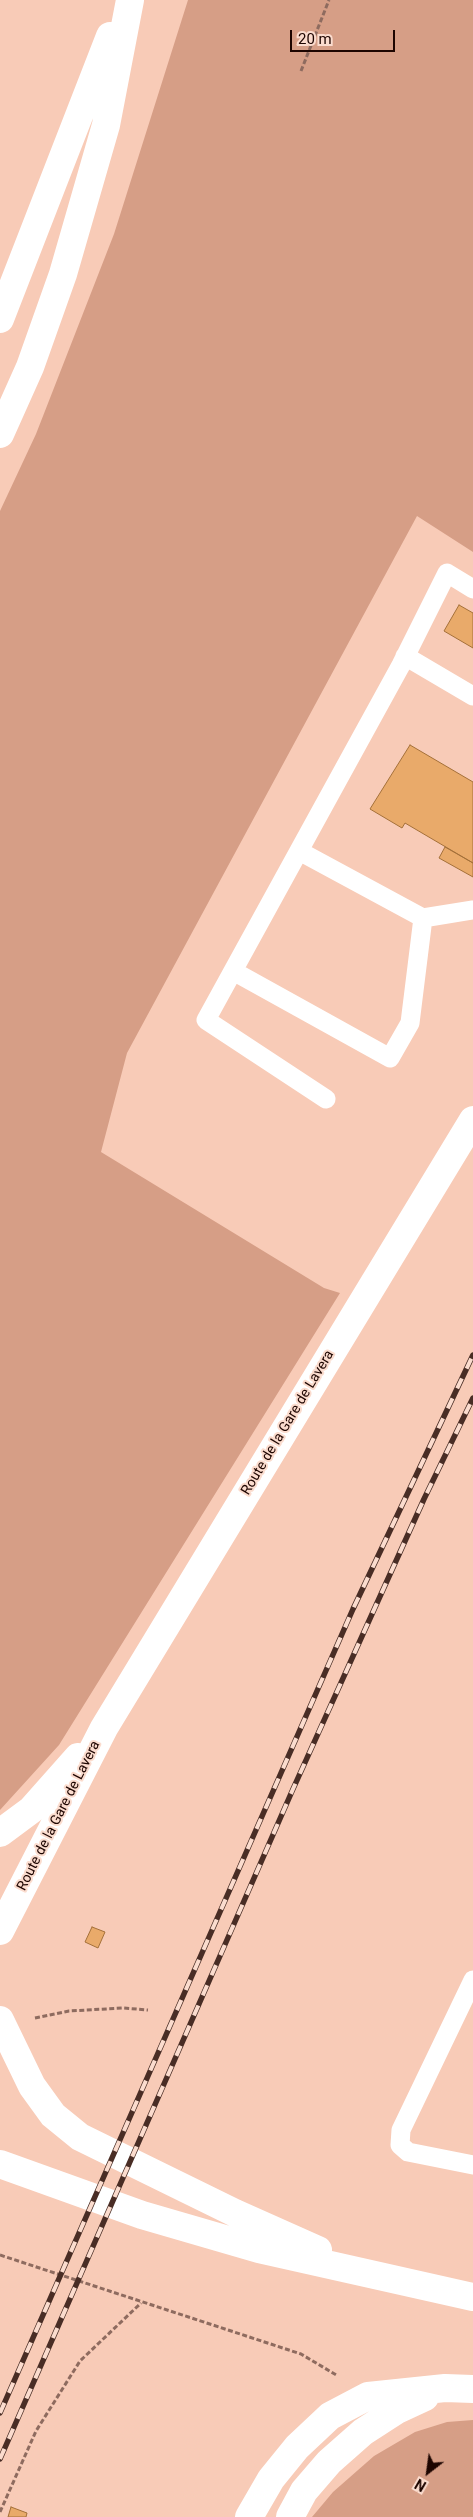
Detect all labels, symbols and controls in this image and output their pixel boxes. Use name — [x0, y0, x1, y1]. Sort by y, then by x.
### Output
scale bar — [293, 20, 398, 52]
text: 20 m — [298, 30, 332, 48]
street label: Route de la Gare de Lavera — [238, 1348, 338, 1498]
street label: Route de la Gare de Lavera — [14, 1738, 104, 1894]
north arrow — [403, 2447, 453, 2497]
text: N — [412, 2476, 429, 2494]

